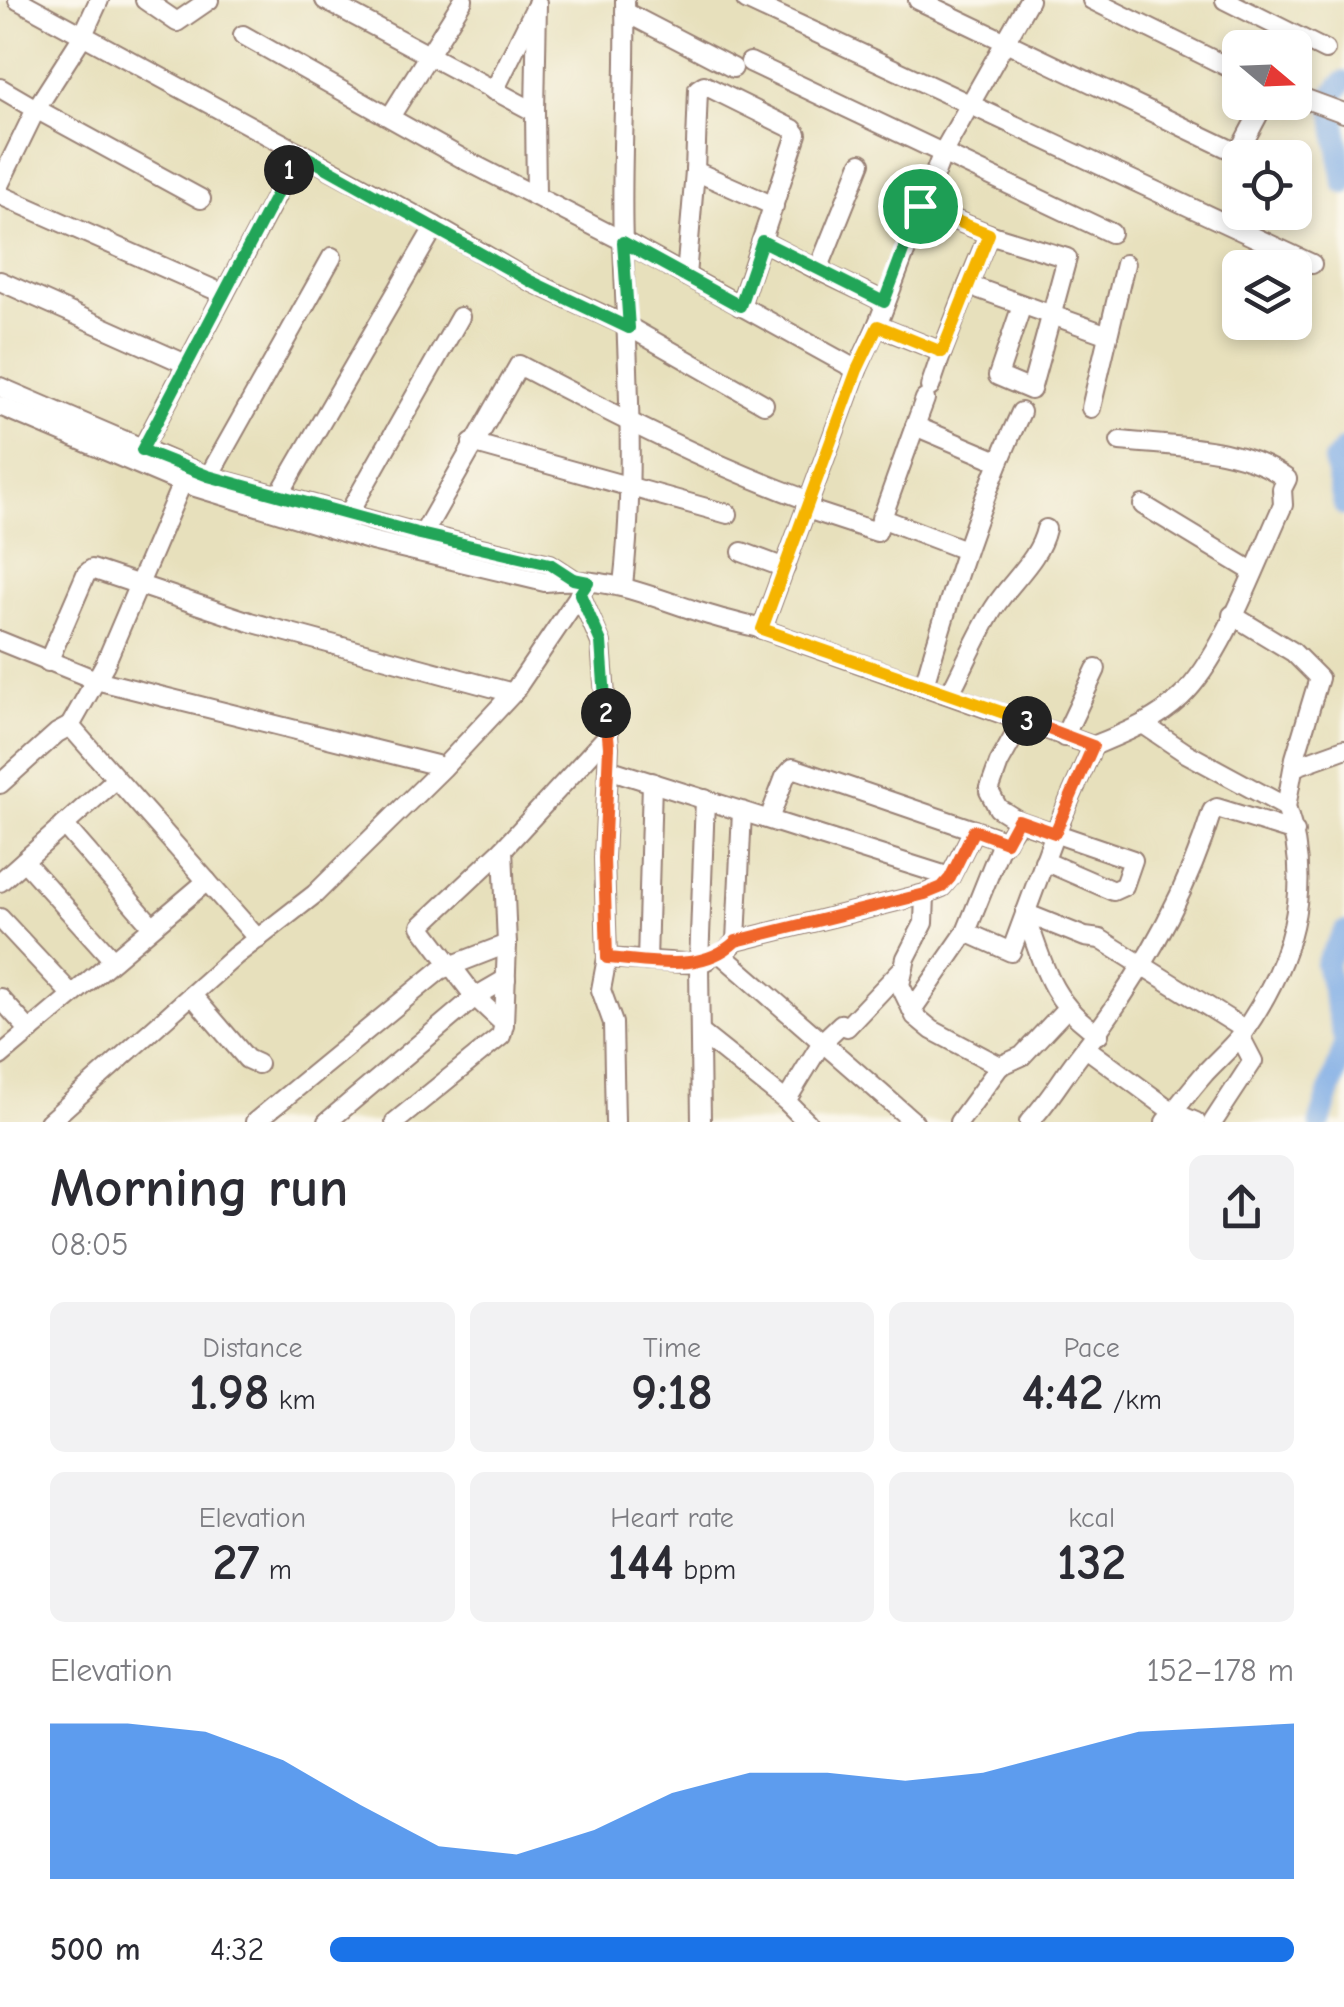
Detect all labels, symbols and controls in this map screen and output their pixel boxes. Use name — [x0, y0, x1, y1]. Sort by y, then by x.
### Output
north arrow — [1222, 30, 1312, 120]
map controls — [1222, 30, 1312, 340]
button: locate — [1222, 140, 1312, 230]
pin: 1 — [264, 145, 314, 195]
text: 1 — [283, 154, 295, 186]
pin — [878, 164, 963, 249]
icon: arrive — [893, 179, 948, 234]
button: layers — [1222, 250, 1312, 340]
pin: 2 — [581, 688, 631, 738]
pin: 3 — [1002, 696, 1052, 746]
text: 2 — [599, 697, 613, 729]
text: 3 — [1020, 705, 1034, 737]
button: share — [1189, 1155, 1294, 1260]
text: Morning run — [50, 1156, 348, 1220]
text: 08:05 — [50, 1226, 129, 1263]
text: Distance — [202, 1332, 302, 1364]
text: Time — [643, 1332, 701, 1364]
text: Pace — [1063, 1332, 1120, 1364]
text: 1.98 — [189, 1364, 270, 1422]
text: 9:18 — [631, 1364, 713, 1422]
text: 4:42 — [1021, 1364, 1104, 1422]
text: km — [270, 1384, 316, 1416]
text: /km — [1104, 1384, 1162, 1416]
text: Elevation — [199, 1502, 306, 1534]
text: Heart rate — [610, 1502, 734, 1534]
text: kcal — [1068, 1502, 1115, 1534]
text: 27 — [213, 1534, 260, 1592]
text: 144 — [608, 1534, 674, 1592]
text: 132 — [1057, 1534, 1126, 1592]
text: m — [260, 1554, 292, 1586]
text: bpm — [674, 1554, 736, 1586]
text: Elevation — [50, 1652, 173, 1689]
text: 152–178 m — [1147, 1652, 1294, 1689]
text: 500 m — [50, 1931, 140, 1968]
text: 4:32 — [210, 1931, 264, 1968]

